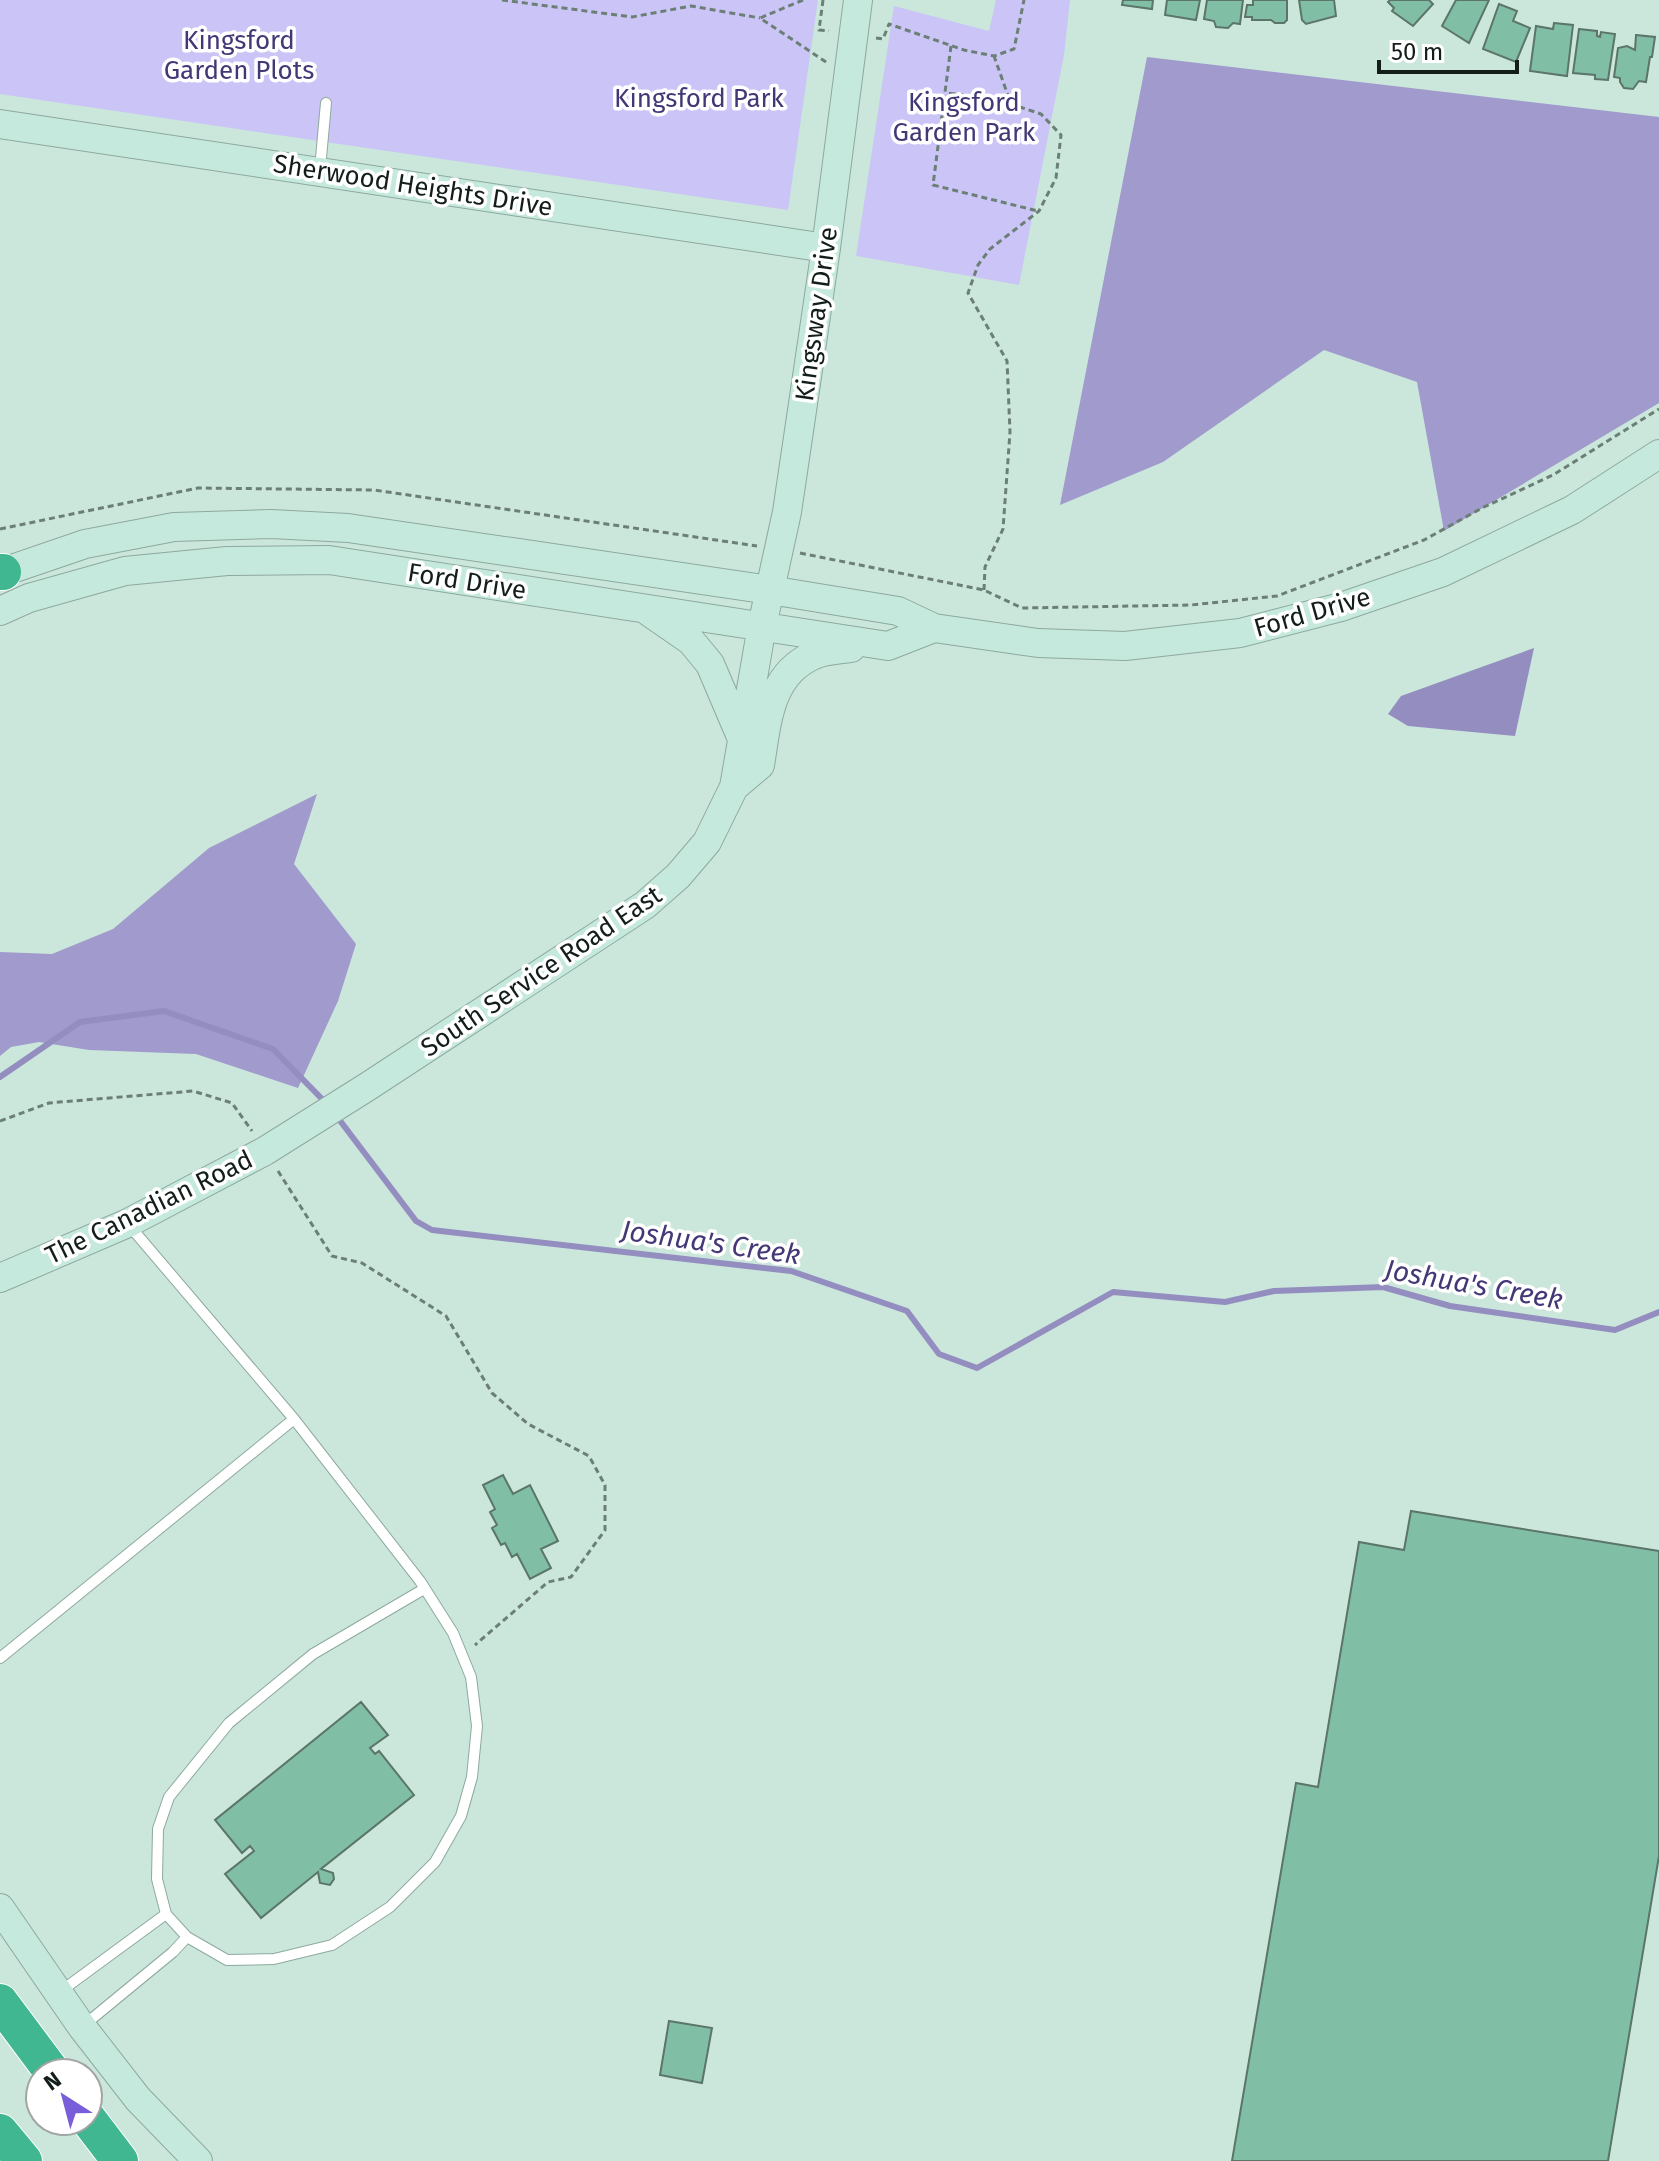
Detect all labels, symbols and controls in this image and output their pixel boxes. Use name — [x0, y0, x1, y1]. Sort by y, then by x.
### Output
scale bar — [1379, 24, 1517, 74]
park label: Kingsford Garden Plots — [164, 25, 314, 86]
text: 50 m — [1391, 38, 1443, 66]
park label: Kingsford Park — [614, 83, 785, 114]
park label: Kingsford Garden Park — [893, 87, 1036, 148]
street label: Sherwood Heights Drive — [271, 148, 555, 223]
street label: Kingsway Drive — [789, 225, 844, 403]
street label: Ford Drive — [405, 557, 528, 606]
street label: Ford Drive — [1250, 581, 1374, 644]
street label: South Service Road East — [415, 879, 668, 1063]
street label: The Canadian Road — [41, 1144, 258, 1271]
water label: Joshua's Creek — [617, 1213, 803, 1271]
water label: Joshua's Creek — [1380, 1252, 1566, 1316]
north arrow — [24, 2057, 104, 2137]
text: N — [39, 2066, 66, 2096]

